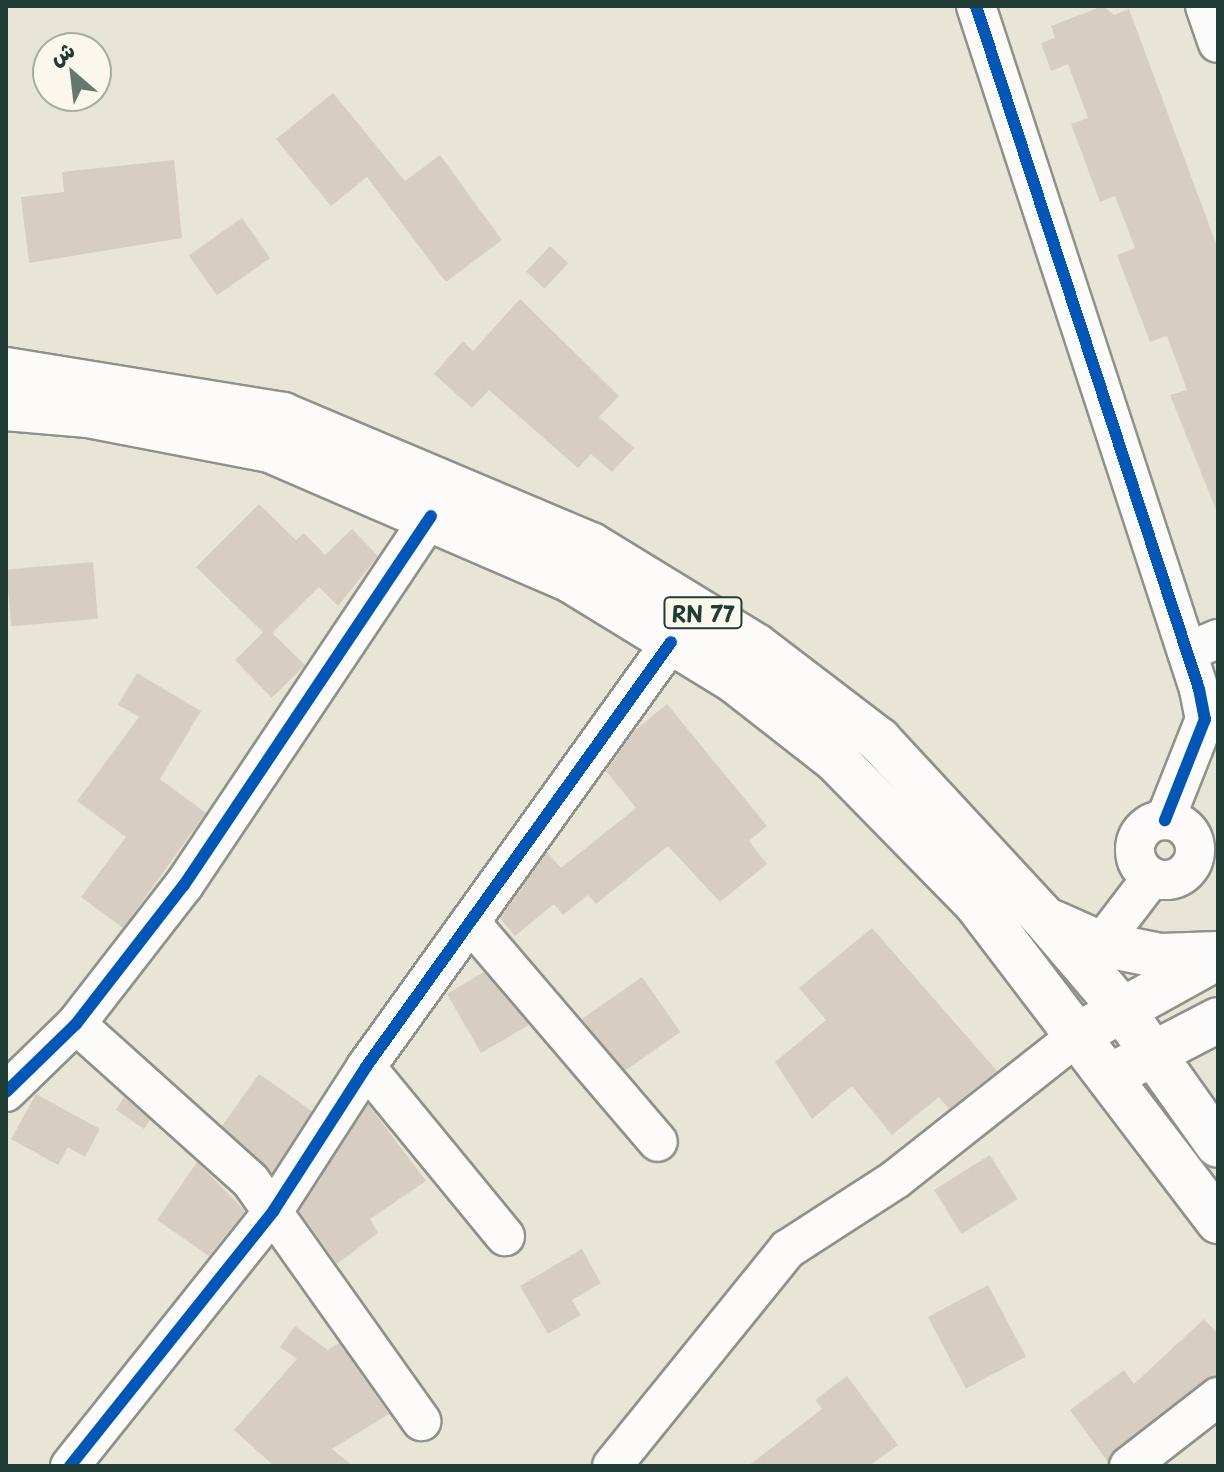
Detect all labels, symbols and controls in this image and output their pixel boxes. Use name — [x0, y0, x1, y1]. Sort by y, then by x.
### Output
north arrow — [32, 32, 112, 112]
text: ش — [43, 32, 80, 72]
road number: RN 77 — [661, 595, 745, 631]

